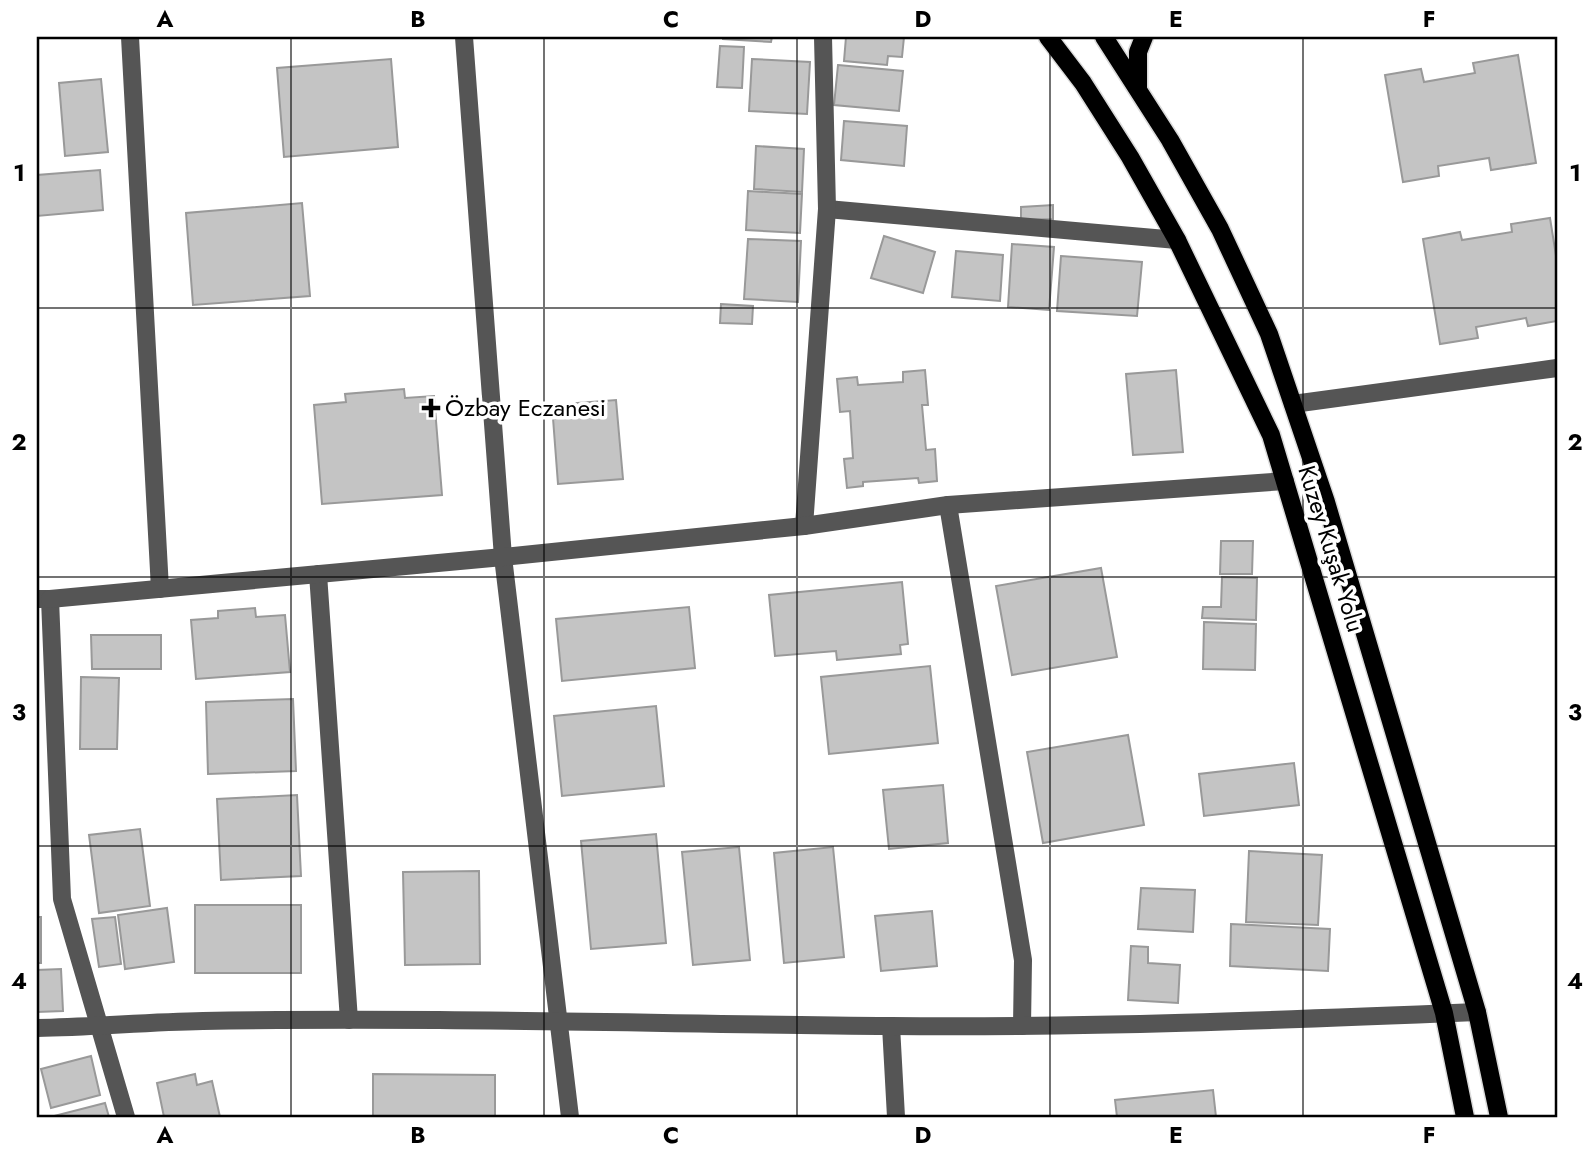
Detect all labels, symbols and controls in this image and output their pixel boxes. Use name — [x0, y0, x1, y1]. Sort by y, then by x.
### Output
text: A — [156, 2, 174, 36]
text: B — [410, 2, 426, 36]
text: C — [663, 2, 679, 36]
text: D — [915, 2, 932, 36]
text: E — [1169, 2, 1183, 36]
text: F — [1423, 2, 1435, 36]
text: 1 — [13, 156, 25, 190]
text: 1 — [1569, 156, 1581, 190]
place label: Özbay Eczanesi — [445, 390, 606, 425]
marker: Özbay Eczanesi — [423, 400, 439, 416]
text: 2 — [11, 425, 27, 459]
text: 2 — [1567, 425, 1583, 459]
street label: Kuzey Kuşak Yolu — [1290, 461, 1373, 636]
text: 3 — [12, 695, 26, 729]
text: 3 — [1568, 695, 1582, 729]
text: 4 — [11, 964, 27, 998]
text: 4 — [1567, 964, 1583, 998]
text: A — [156, 1118, 174, 1152]
text: B — [410, 1118, 426, 1152]
text: C — [663, 1118, 679, 1152]
text: D — [915, 1118, 932, 1152]
text: E — [1169, 1118, 1183, 1152]
text: F — [1423, 1118, 1435, 1152]

